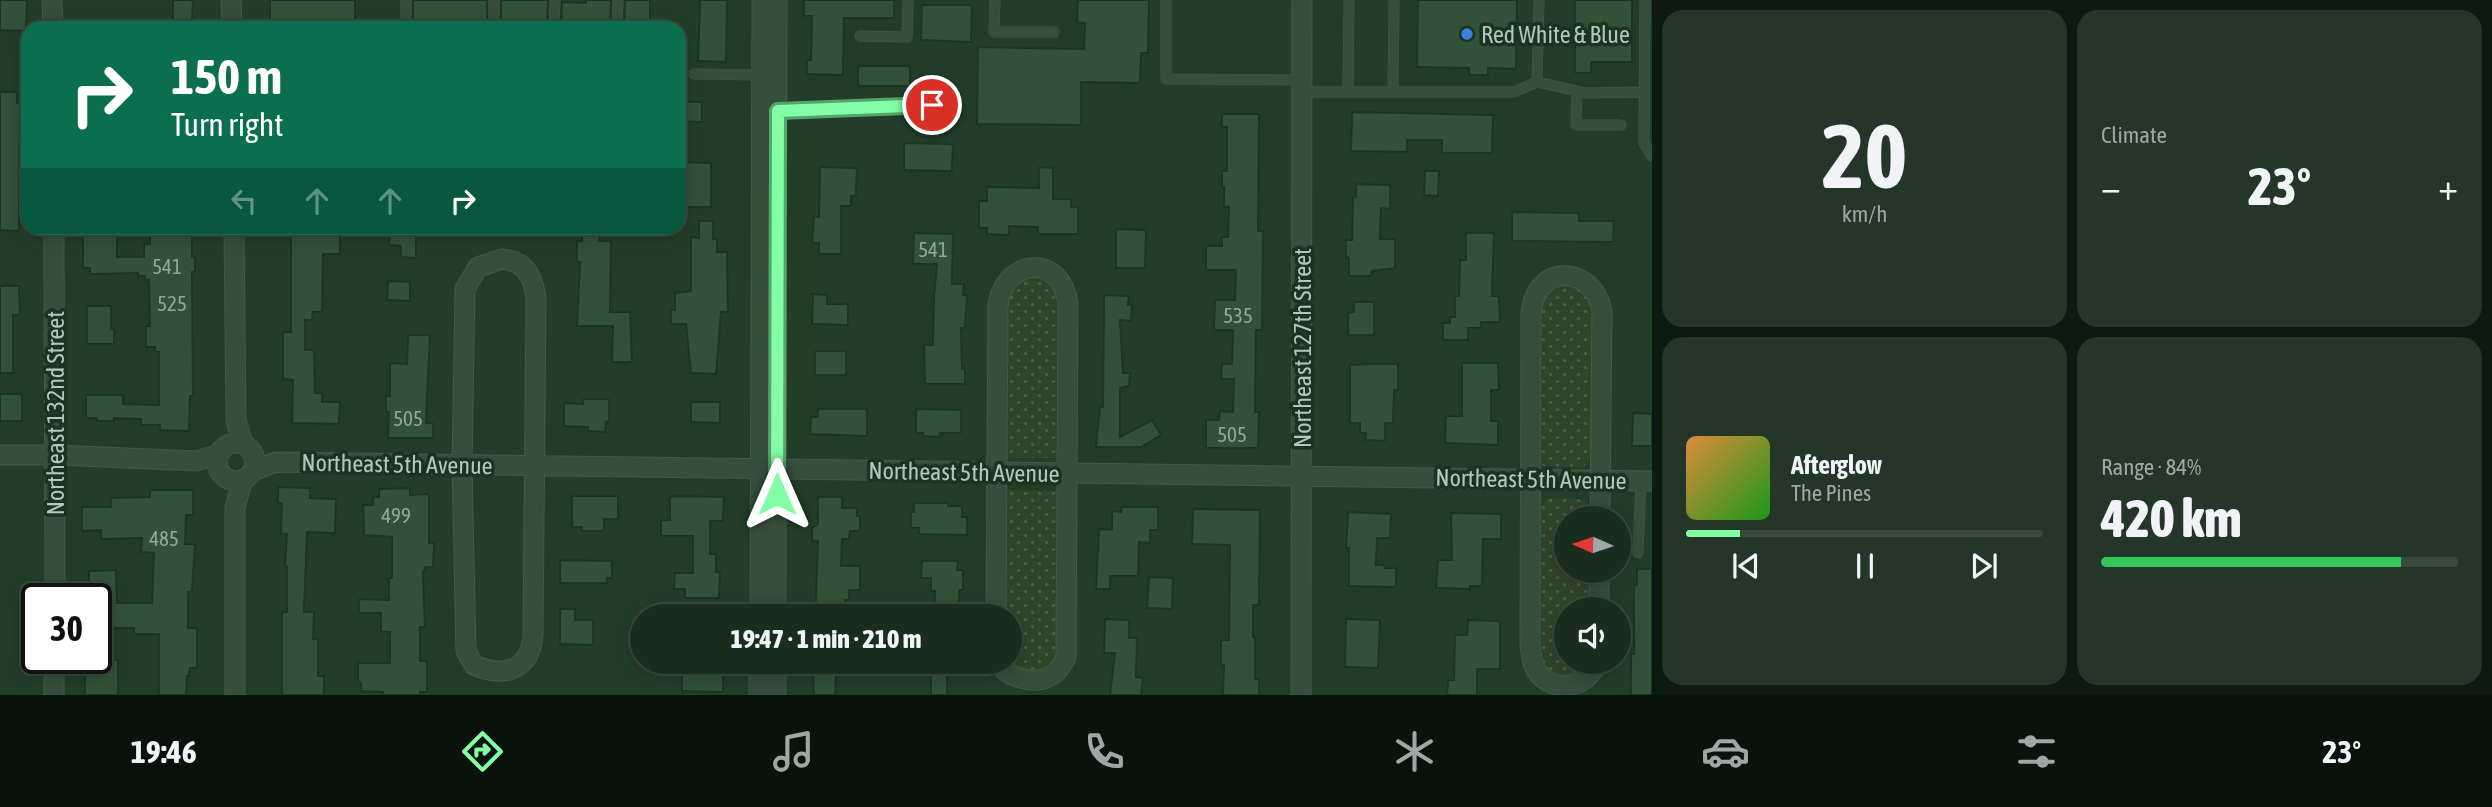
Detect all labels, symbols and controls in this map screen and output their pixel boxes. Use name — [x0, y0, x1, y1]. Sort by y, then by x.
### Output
place label: Red White & Blue — [1481, 21, 1630, 48]
marker: Red White & Blue — [1459, 26, 1475, 42]
text: 150 m — [171, 48, 282, 104]
icon: right — [56, 49, 147, 140]
pin — [902, 75, 962, 135]
icon: arrive — [913, 86, 951, 124]
text: 20 — [1822, 103, 1907, 207]
text: Turn right — [171, 106, 284, 143]
text: Climate — [2101, 122, 2167, 148]
text: 23° — [2248, 156, 2311, 216]
text: − — [2101, 165, 2121, 208]
text: + — [2438, 165, 2458, 208]
icon: left — [225, 182, 263, 220]
icon: ahead — [298, 182, 336, 220]
icon: ahead — [371, 182, 409, 220]
icon: right — [444, 182, 482, 220]
text: km/h — [1842, 201, 1887, 227]
house number: 541 — [918, 237, 948, 261]
street label: Northeast 127th Street — [1289, 248, 1316, 448]
house number: 541 — [152, 254, 182, 278]
house number: 525 — [157, 291, 187, 315]
house number: 535 — [1223, 303, 1253, 327]
street label: Northeast 132nd Street — [42, 311, 69, 515]
house number: 505 — [393, 406, 423, 430]
house number: 505 — [1217, 422, 1247, 446]
street label: Northeast 5th Avenue — [301, 449, 493, 479]
text: Afterglow — [1791, 450, 1882, 480]
text: Range · 84% — [2101, 454, 2201, 480]
position arrow — [740, 457, 814, 531]
street label: Northeast 5th Avenue — [868, 457, 1060, 487]
street label: Northeast 5th Avenue — [1435, 464, 1627, 494]
text: The Pines — [1791, 480, 1871, 506]
text: 420 km — [2101, 488, 2242, 548]
house number: 499 — [381, 503, 411, 527]
north arrow — [1554, 506, 1631, 583]
map controls — [1554, 506, 1631, 674]
house number: 485 — [149, 526, 179, 550]
icon: previous — [1727, 547, 1765, 585]
icon: pause — [1846, 547, 1884, 585]
icon: next — [1965, 547, 2003, 585]
speed limit sign: 30 — [21, 583, 112, 674]
button: sound — [1554, 597, 1631, 674]
text: 19:47 · 1 min · 210 m — [731, 624, 921, 654]
icon: directions — [458, 727, 507, 776]
icon: music — [769, 727, 818, 776]
icon: phone — [1080, 727, 1129, 776]
icon: climate — [1390, 727, 1439, 776]
icon: car — [1701, 727, 1750, 776]
icon: filters — [2012, 727, 2061, 776]
text: 19:46 — [131, 733, 197, 770]
text: 23° — [2322, 733, 2361, 770]

